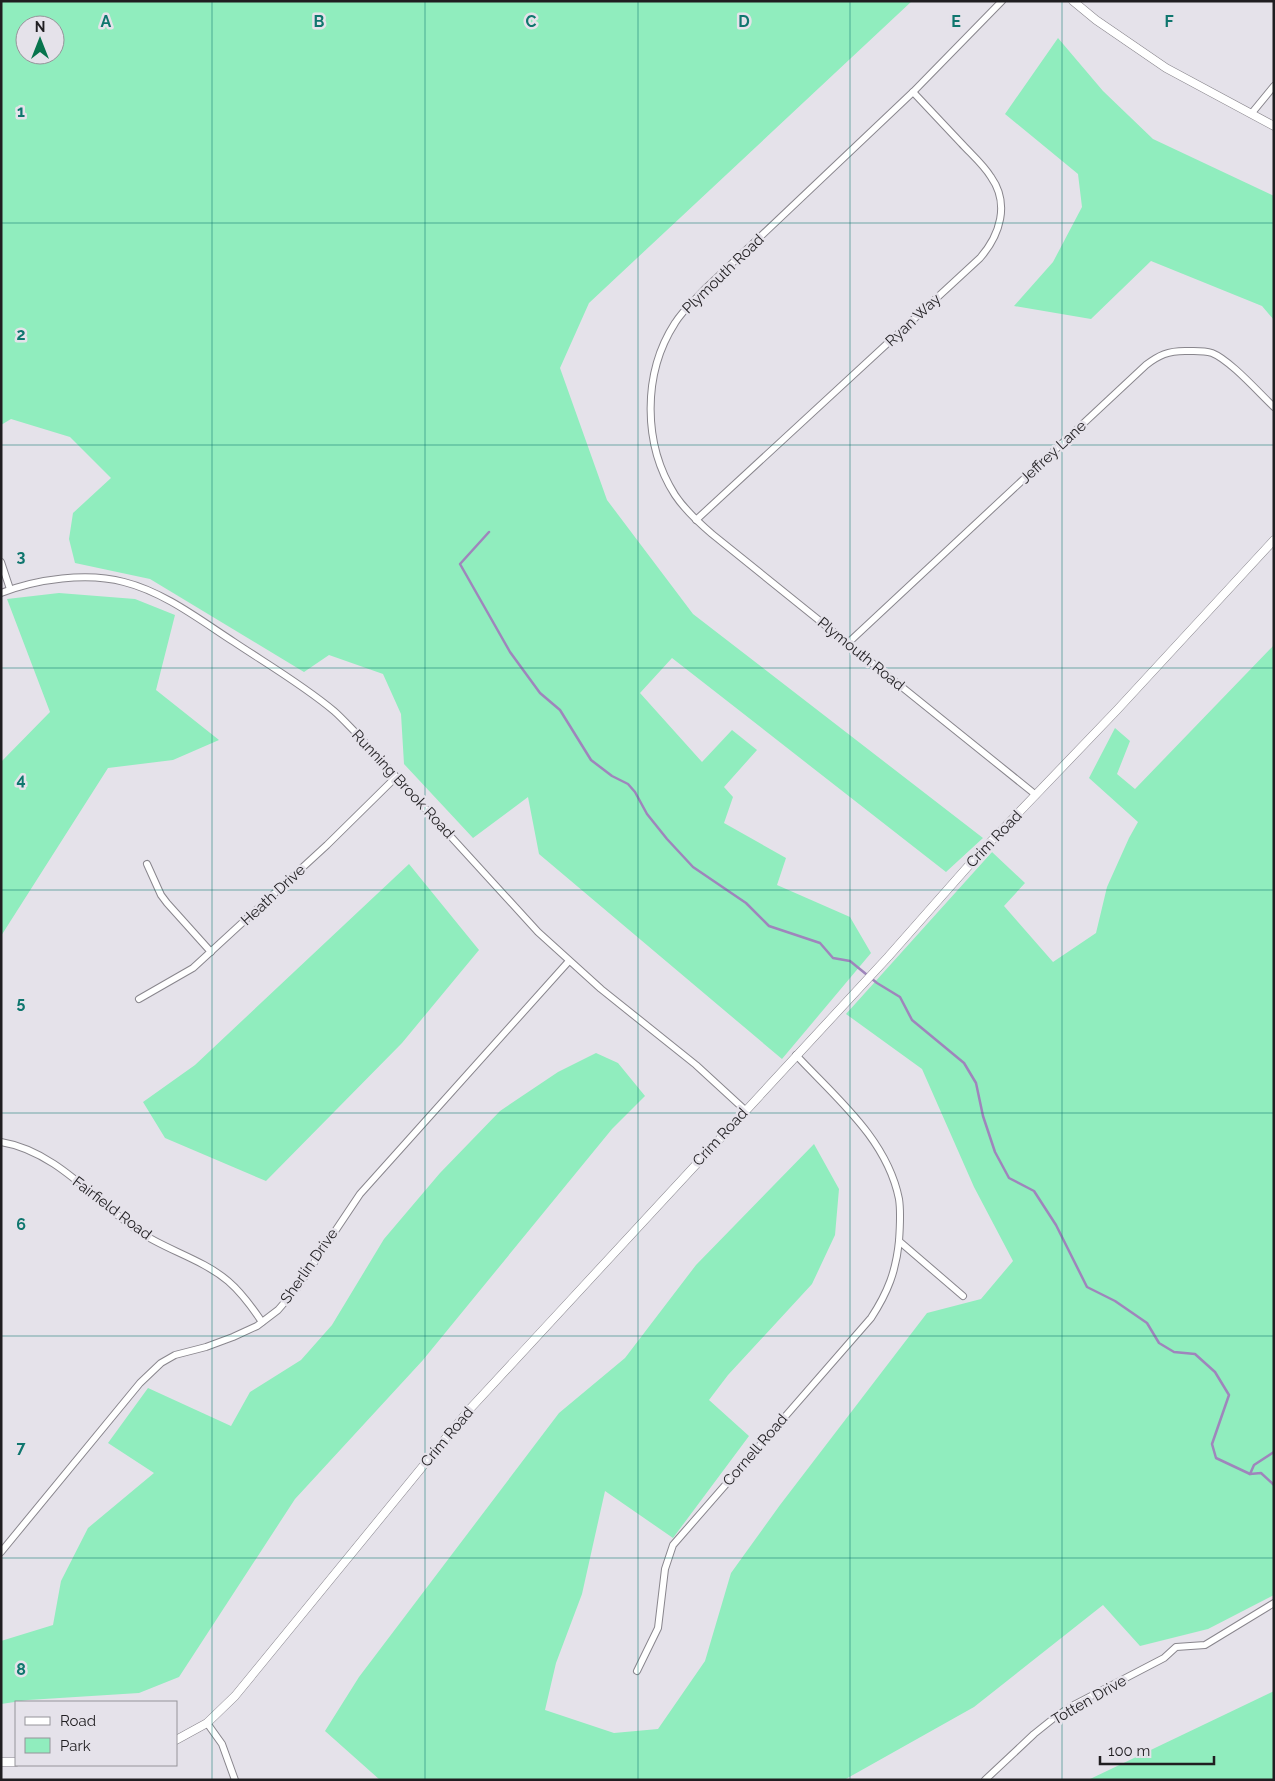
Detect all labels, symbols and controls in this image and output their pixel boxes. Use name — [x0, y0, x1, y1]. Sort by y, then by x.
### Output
text: A — [101, 12, 112, 31]
text: B — [314, 12, 325, 31]
text: C — [526, 12, 537, 31]
text: D — [738, 12, 750, 31]
text: E — [951, 12, 961, 31]
text: F — [1164, 12, 1174, 31]
north arrow — [15, 15, 65, 65]
text: N — [35, 19, 45, 35]
text: 1 — [17, 102, 25, 121]
street label: Plymouth Road — [678, 231, 768, 317]
street label: Ryan Way — [882, 290, 944, 350]
text: 2 — [16, 325, 26, 344]
street label: Jeffrey Lane — [1016, 417, 1090, 487]
text: 3 — [17, 547, 26, 566]
street label: Plymouth Road — [814, 613, 908, 695]
street label: Running Brook Road — [348, 726, 458, 842]
text: 4 — [16, 770, 26, 789]
street label: Crim Road — [962, 807, 1026, 871]
street label: Heath Drive — [237, 861, 309, 929]
text: 5 — [17, 993, 26, 1012]
street label: Crim Road — [689, 1104, 751, 1170]
street label: Fairfield Road — [69, 1172, 155, 1244]
text: 6 — [16, 1215, 26, 1234]
street label: Sherlin Drive — [276, 1225, 342, 1307]
street label: Crim Road — [417, 1403, 477, 1471]
street label: Cornell Road — [719, 1410, 791, 1490]
text: 7 — [17, 1438, 26, 1457]
text: 8 — [16, 1660, 26, 1679]
street label: Totten Drive — [1048, 1671, 1130, 1729]
legend — [15, 1701, 178, 1766]
text: Road — [60, 1712, 96, 1730]
scale bar — [1100, 1734, 1214, 1766]
text: Park — [60, 1737, 91, 1755]
text: 100 m — [1108, 1742, 1150, 1760]

